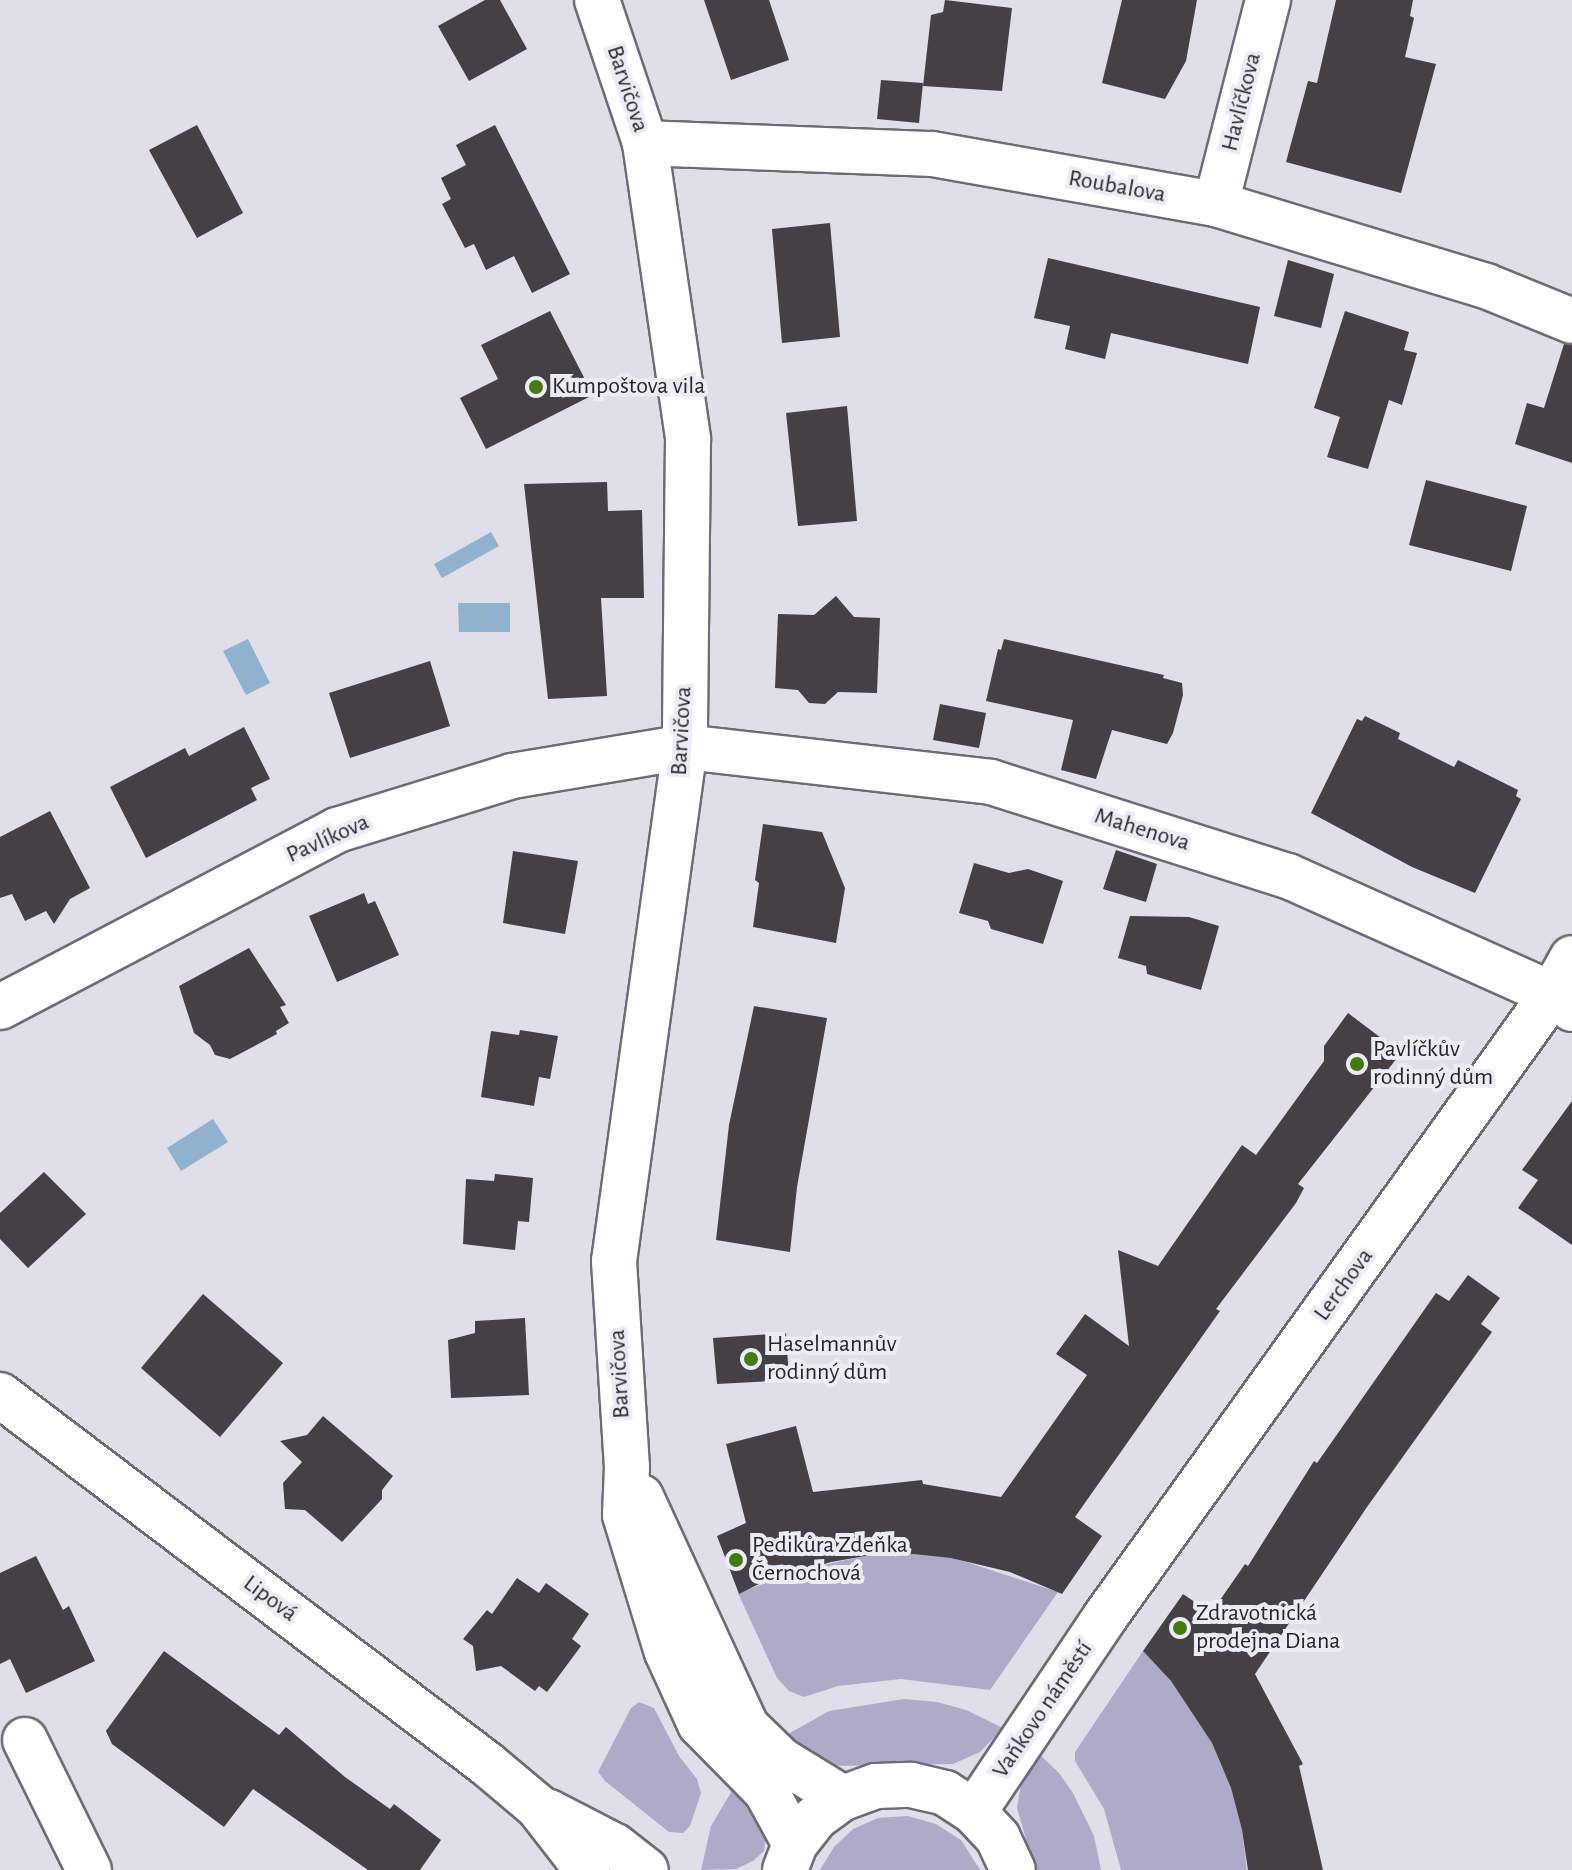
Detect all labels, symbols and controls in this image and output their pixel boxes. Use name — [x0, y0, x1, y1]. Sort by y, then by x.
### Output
street label: Barvičova — [600, 42, 654, 136]
street label: Havlíčkova — [1216, 50, 1268, 154]
street label: Roubalova — [1066, 164, 1168, 210]
place label: Kumpoštova vila — [552, 373, 705, 401]
marker: Kumpoštova vila — [527, 378, 545, 396]
street label: Barvičova — [665, 686, 699, 776]
street label: Mahenova — [1091, 802, 1193, 858]
street label: Pavlíkova — [282, 808, 374, 870]
place label: Pavlíčkův rodinný dům — [1373, 1036, 1493, 1092]
marker: Pavlíčkův rodinný dům — [1348, 1055, 1366, 1073]
street label: Lerchova — [1308, 1243, 1380, 1327]
street label: Barvičova — [603, 1329, 637, 1419]
place label: Haselmannův rodinný dům — [767, 1331, 897, 1387]
marker: Haselmannův rodinný dům — [742, 1350, 760, 1368]
place label: Pedikůra Zdeňka Černochová — [752, 1532, 908, 1588]
marker: Pedikůra Zdeňka Černochová — [727, 1551, 745, 1569]
street label: Lipová — [237, 1569, 303, 1629]
place label: Zdravotnická prodejna Diana — [1196, 1600, 1340, 1656]
marker: Zdravotnická prodejna Diana — [1171, 1619, 1189, 1637]
street label: Vaňkovo náměstí — [987, 1636, 1099, 1784]

